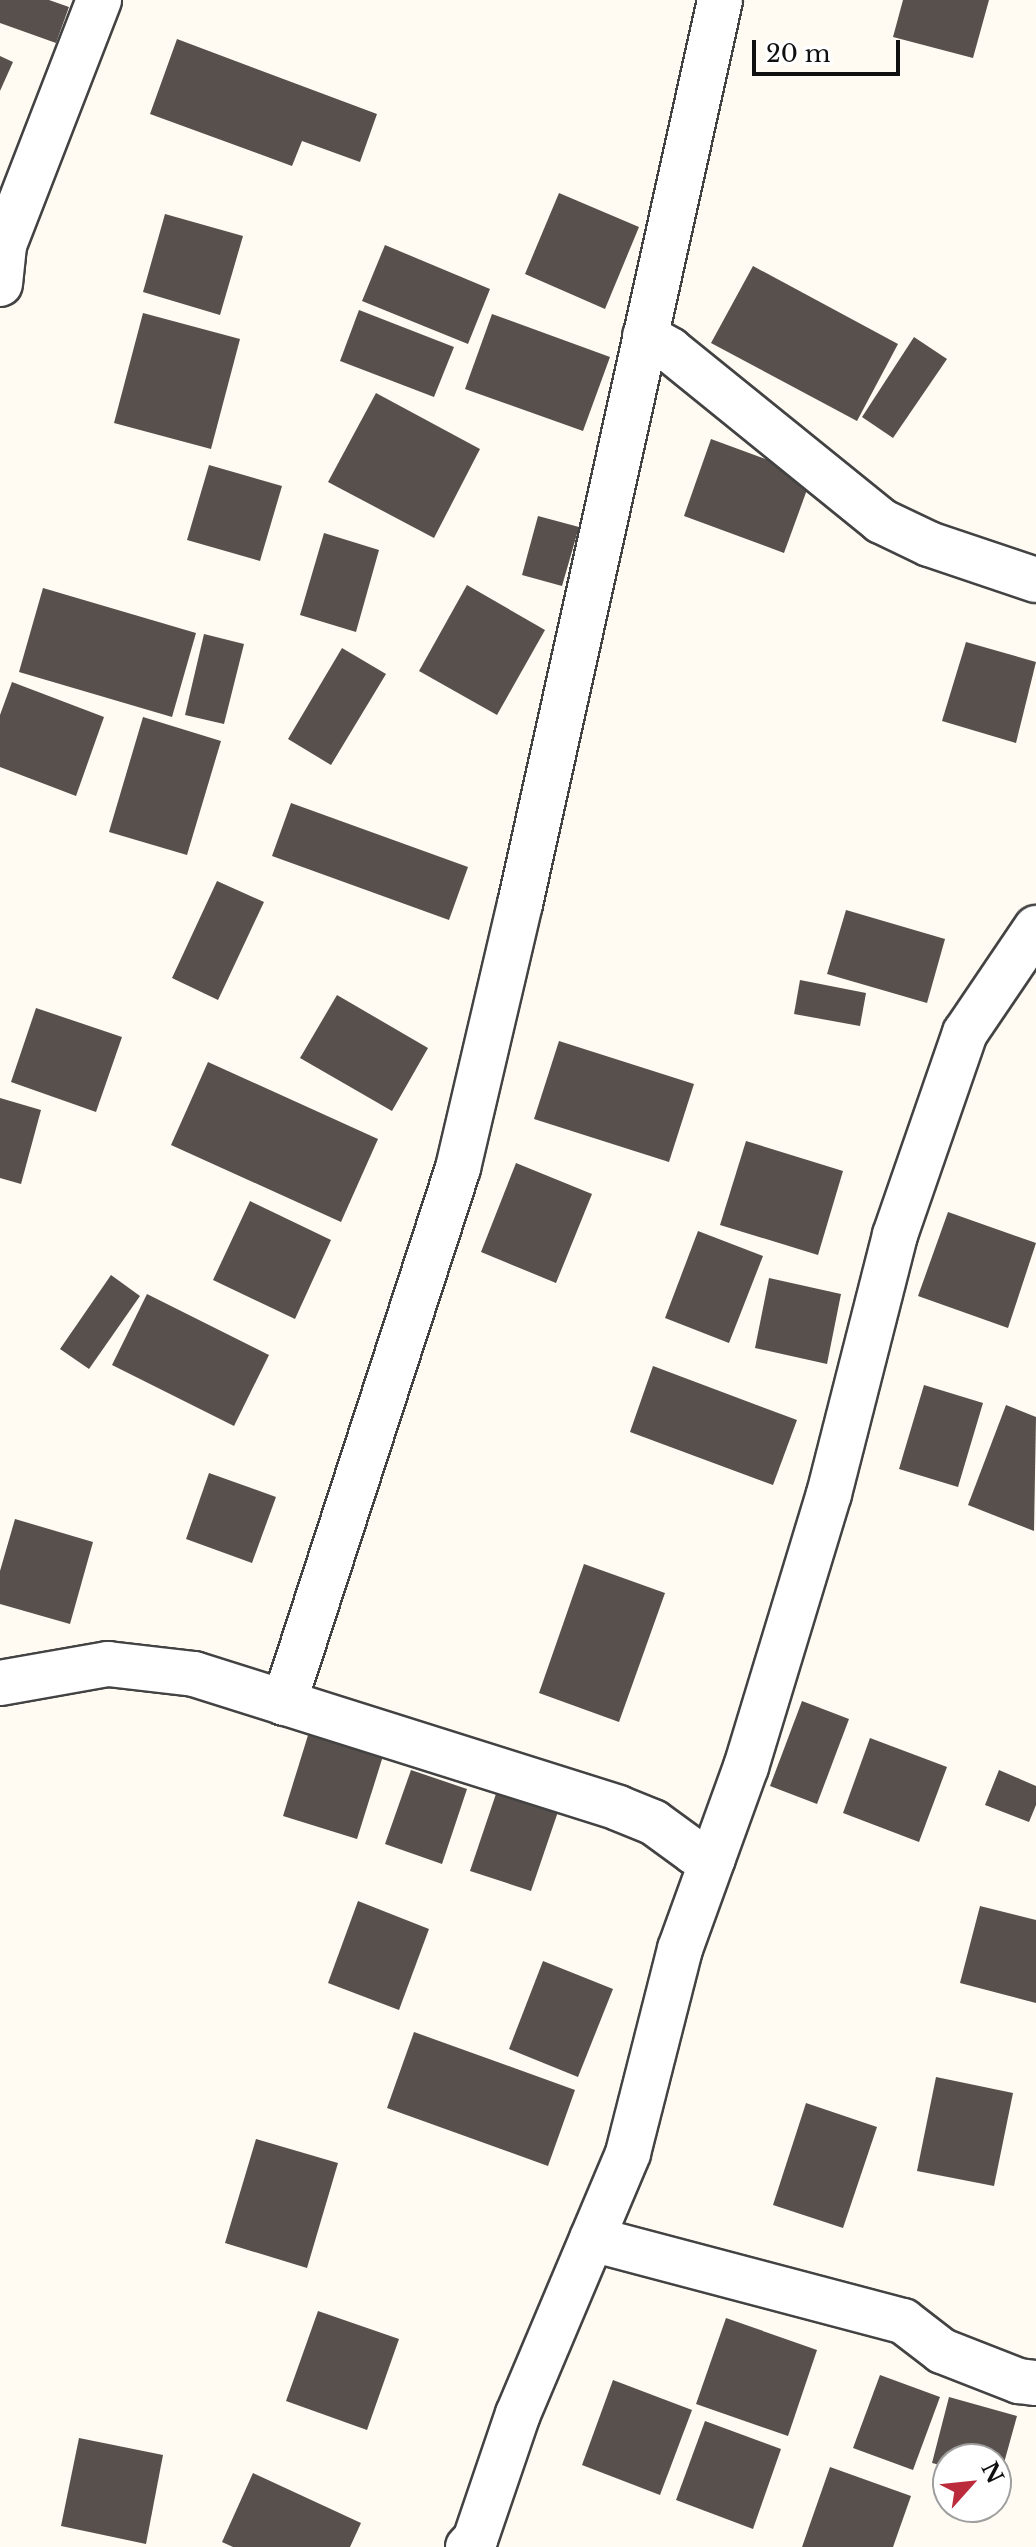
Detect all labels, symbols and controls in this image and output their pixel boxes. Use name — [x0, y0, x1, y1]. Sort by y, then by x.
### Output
scale bar — [756, 24, 904, 74]
text: 20 m — [766, 39, 831, 68]
north arrow — [932, 2443, 1012, 2523]
text: N — [975, 2457, 1009, 2488]

